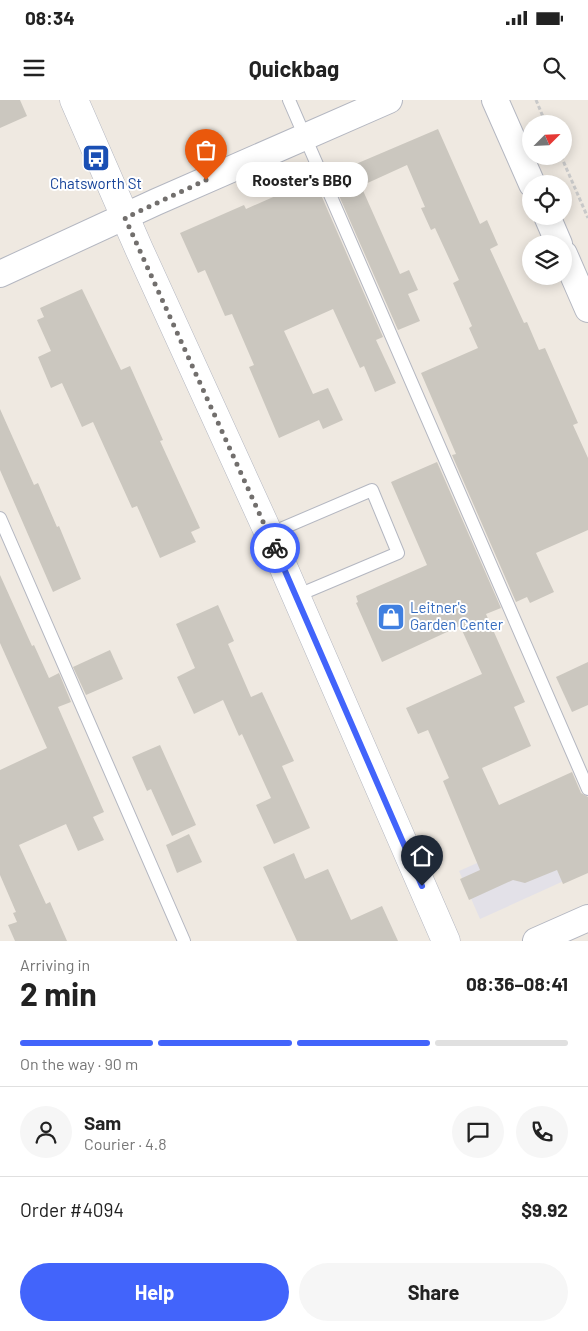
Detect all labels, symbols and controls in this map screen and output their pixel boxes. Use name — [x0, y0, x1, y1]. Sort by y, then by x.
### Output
text: 08:34 — [25, 6, 75, 29]
icon: menu — [20, 54, 48, 82]
icon: search — [540, 54, 568, 82]
text: Quickbag — [249, 55, 339, 81]
north arrow — [522, 115, 572, 165]
map controls — [522, 115, 572, 285]
pin — [185, 129, 227, 180]
icon: bag — [192, 136, 220, 164]
bus stop icon: Chatsworth St — [81, 143, 111, 173]
callout: Rooster's BBQ — [236, 162, 368, 198]
text: Rooster's BBQ — [252, 170, 352, 189]
place label: Chatsworth St — [50, 174, 142, 192]
button: locate — [522, 175, 572, 225]
button: layers — [522, 235, 572, 285]
courier — [250, 523, 300, 573]
icon: bike — [261, 534, 289, 562]
place label: Leitner's Garden Center — [410, 598, 504, 633]
shop icon: Leitner's Garden Center — [376, 602, 406, 632]
pin — [401, 835, 443, 886]
icon: home — [408, 842, 436, 870]
text: Arriving in — [20, 955, 90, 974]
text: 08:36–08:41 — [466, 972, 568, 995]
text: 2 min — [20, 974, 97, 1012]
text: On the way · 90 m — [20, 1054, 138, 1073]
button: person — [20, 1106, 72, 1158]
button: chat — [452, 1106, 504, 1158]
button: phone — [516, 1106, 568, 1158]
text: Sam — [84, 1111, 121, 1134]
text: Courier · 4.8 — [84, 1134, 167, 1153]
text: Order #4094 — [20, 1198, 124, 1221]
text: $9.92 — [521, 1198, 568, 1221]
button: Help — [20, 1263, 289, 1321]
button: Share — [299, 1263, 568, 1321]

